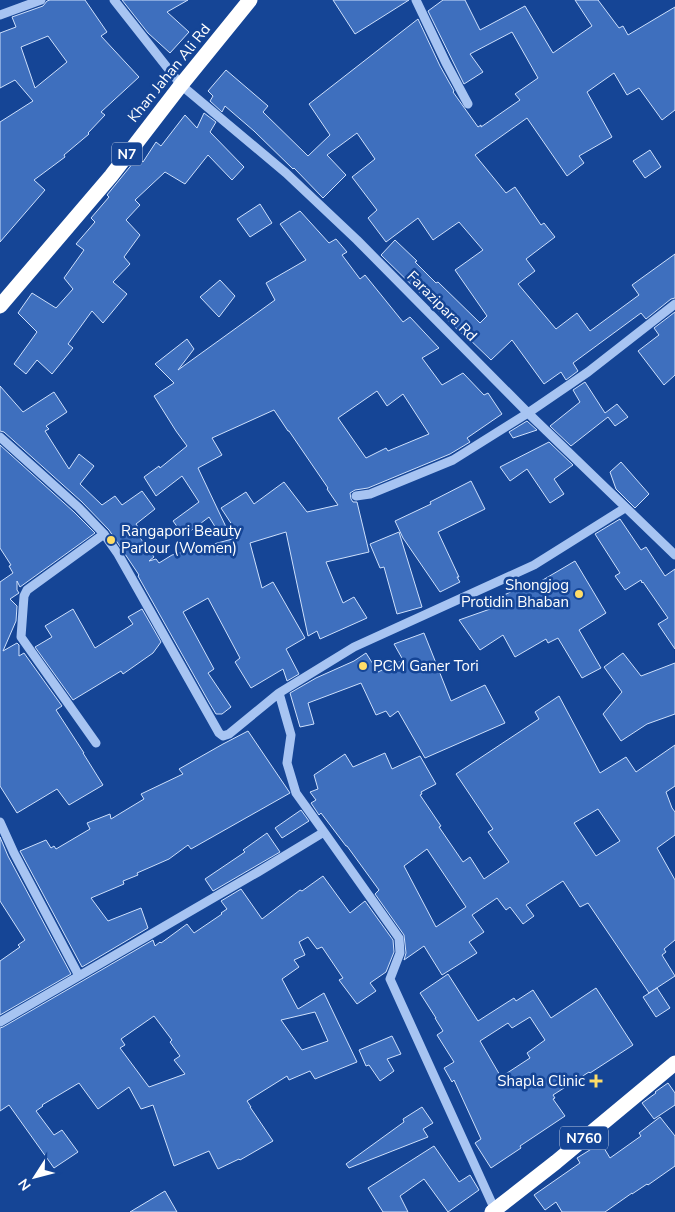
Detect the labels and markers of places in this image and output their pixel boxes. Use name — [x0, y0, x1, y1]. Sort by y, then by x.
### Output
place label: Rangapori Beauty Parlour (Women) — [121, 521, 242, 558]
marker: Rangapori Beauty Parlour (Women) — [105, 534, 117, 546]
place label: Shongjog Protidin Bhaban — [461, 575, 569, 612]
marker: Shongjog Protidin Bhaban — [573, 588, 585, 600]
place label: PCM Ganer Tori — [373, 656, 479, 676]
marker: PCM Ganer Tori — [357, 660, 369, 672]
place label: Shapla Clinic — [497, 1071, 585, 1091]
marker: Shapla Clinic — [589, 1074, 603, 1088]

